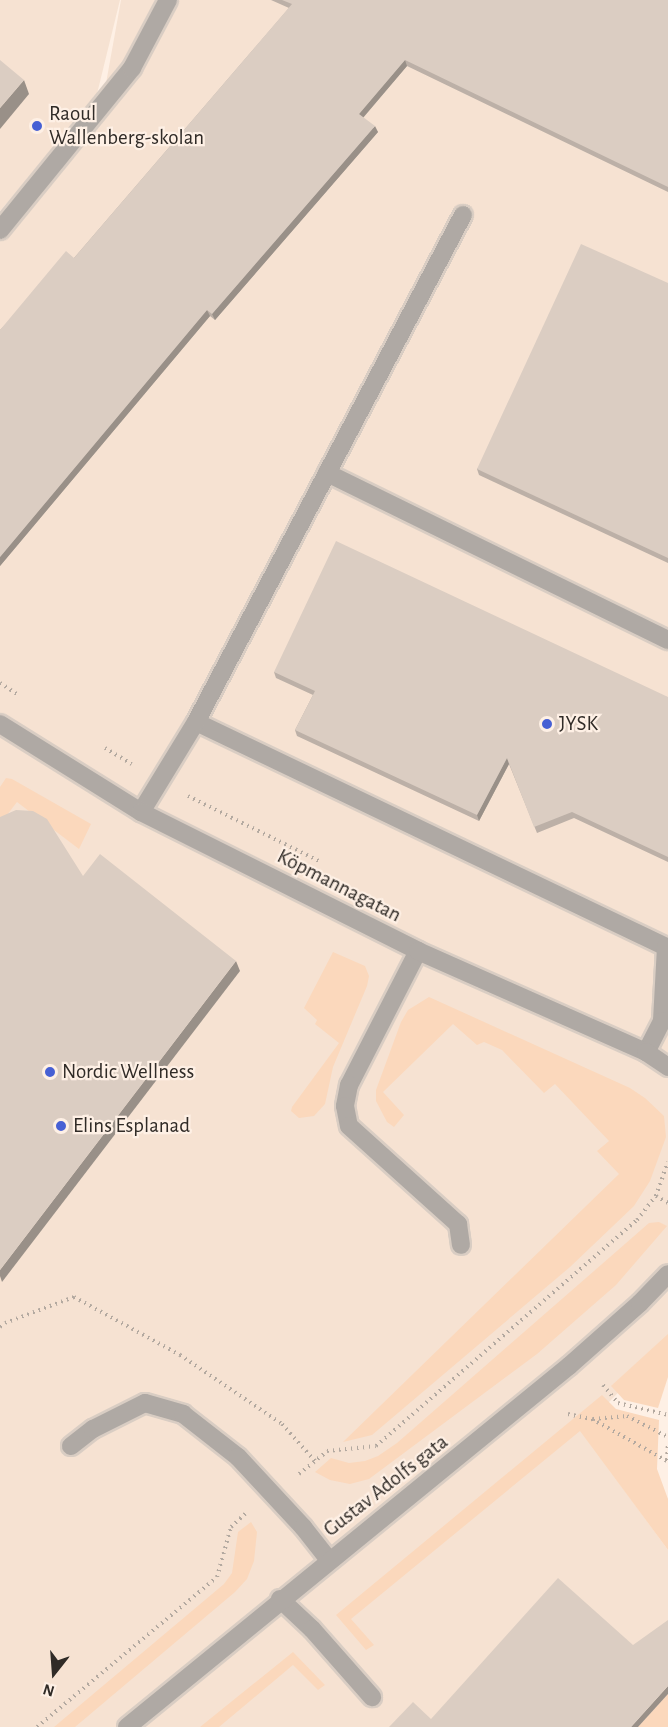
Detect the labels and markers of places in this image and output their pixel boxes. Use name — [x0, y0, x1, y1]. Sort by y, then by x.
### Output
place label: Raoul Wallenberg-skolan — [49, 101, 204, 151]
marker: Raoul Wallenberg-skolan — [30, 119, 44, 133]
place label: JYSK — [559, 711, 598, 737]
marker: JYSK — [540, 717, 554, 731]
place label: Nordic Wellness — [62, 1059, 194, 1085]
marker: Nordic Wellness — [43, 1065, 57, 1079]
place label: Elins Esplanad — [73, 1113, 190, 1139]
marker: Elins Esplanad — [54, 1119, 68, 1133]

